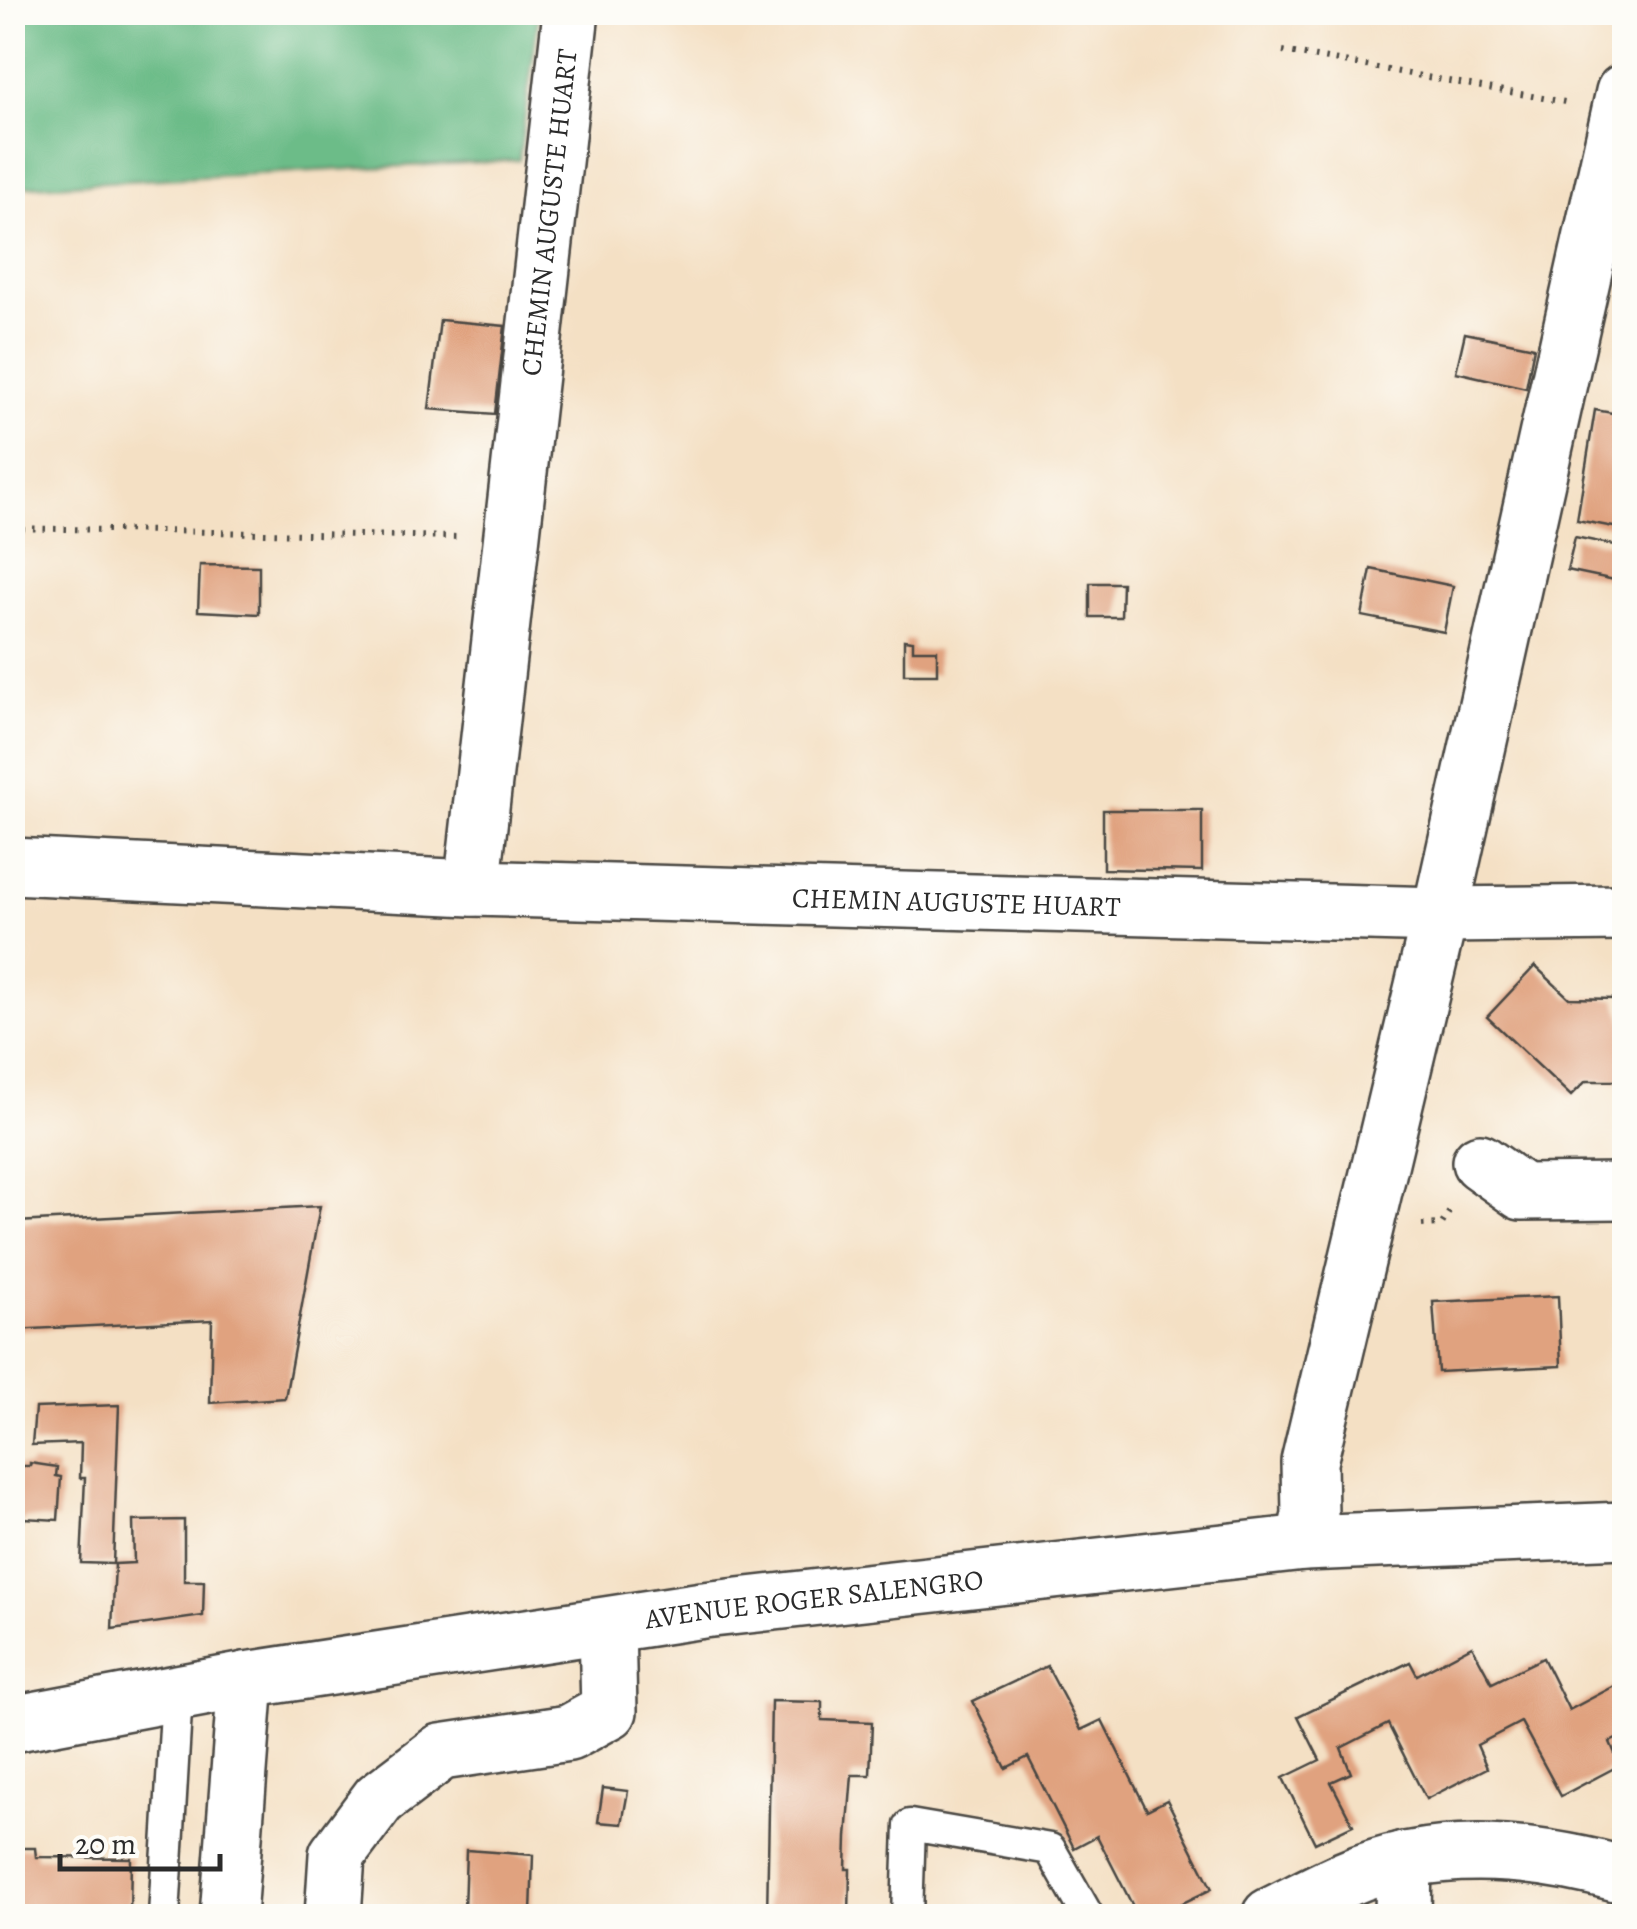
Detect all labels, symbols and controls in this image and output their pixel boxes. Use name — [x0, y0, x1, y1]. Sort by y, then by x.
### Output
street label: CHEMIN AUGUSTE HUART — [512, 47, 587, 378]
street label: CHEMIN AUGUSTE HUART — [791, 879, 1121, 926]
street label: AVENUE ROGER SALENGRO — [641, 1561, 985, 1639]
scale bar — [60, 1809, 220, 1871]
text: 20 m — [75, 1824, 136, 1864]

